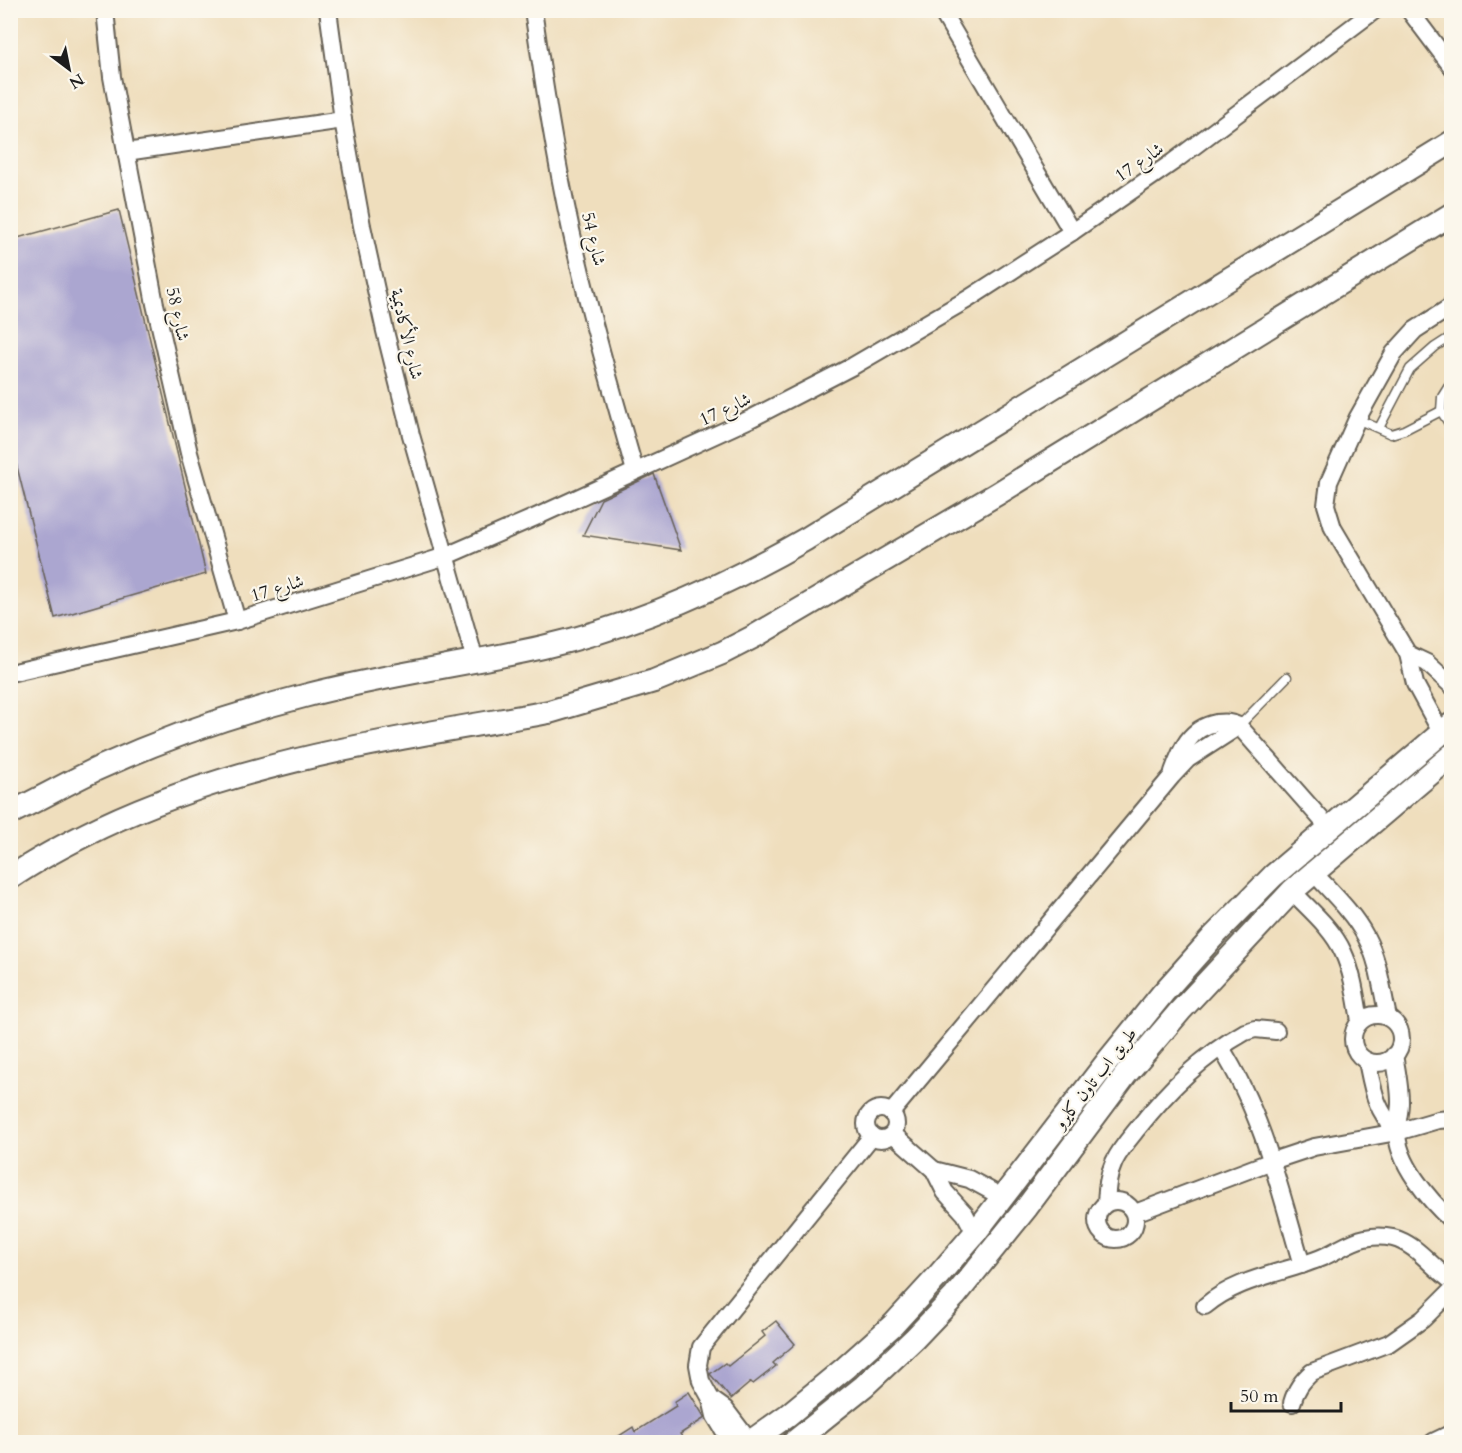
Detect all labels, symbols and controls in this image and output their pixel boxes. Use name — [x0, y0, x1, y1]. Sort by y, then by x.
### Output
north arrow — [39, 39, 99, 99]
text: N — [65, 68, 88, 94]
street label: شارع 17 — [1110, 137, 1170, 190]
street label: شارع 54 — [573, 210, 612, 269]
street label: شارع 58 — [158, 285, 195, 344]
street label: شارع الأكاديمية — [382, 286, 430, 383]
street label: شارع 17 — [695, 387, 756, 434]
street label: شارع 17 — [247, 569, 307, 610]
street label: طريق اب تاون كايرو — [1047, 1022, 1143, 1136]
scale bar — [1231, 1375, 1340, 1413]
text: 50 m — [1240, 1384, 1279, 1409]

